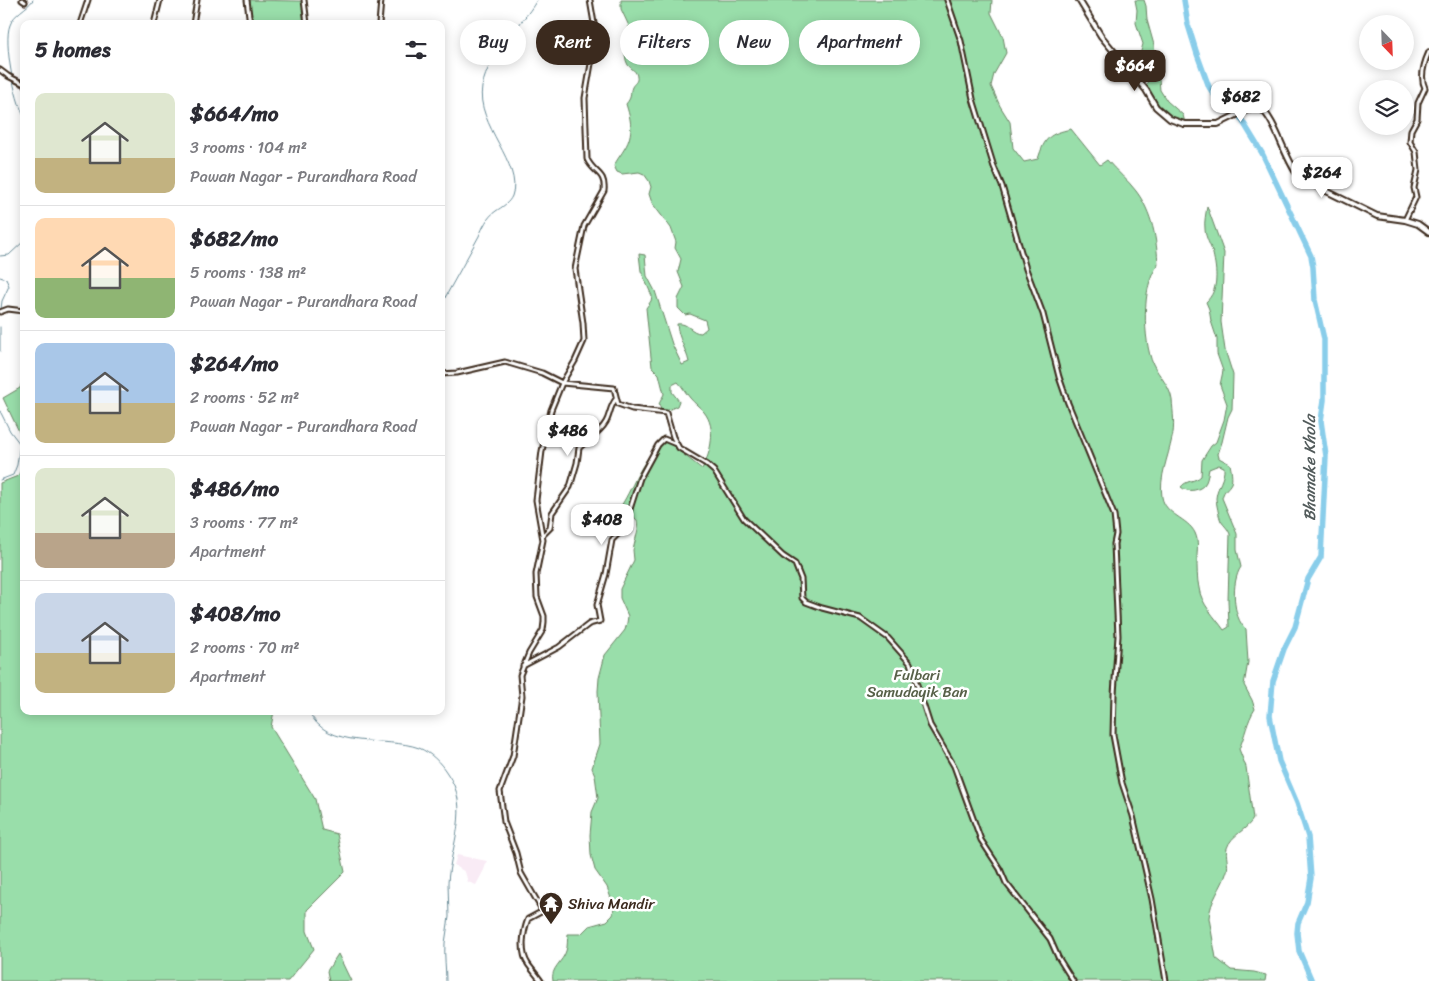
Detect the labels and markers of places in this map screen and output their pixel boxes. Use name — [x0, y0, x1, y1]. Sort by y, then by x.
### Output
pin: $664 — [1105, 49, 1165, 92]
pin: $682 — [1211, 80, 1271, 123]
pin: $264 — [1292, 156, 1352, 199]
pin: $486 — [538, 414, 598, 457]
pin: $408 — [572, 504, 632, 546]
temple icon: Shiva Mandir — [538, 891, 564, 925]
place label: Shiva Mandir — [568, 891, 655, 917]

